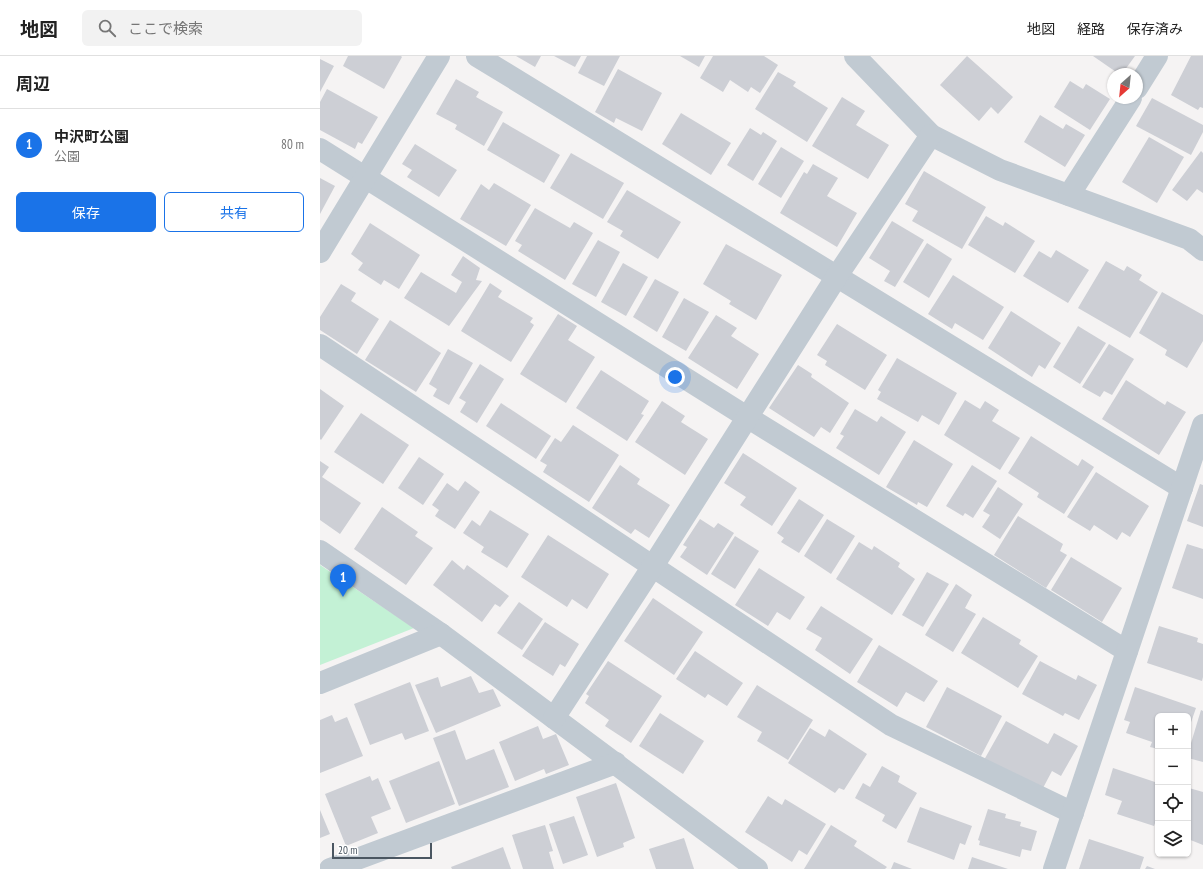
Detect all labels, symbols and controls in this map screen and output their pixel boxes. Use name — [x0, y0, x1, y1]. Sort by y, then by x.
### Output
search box — [82, 10, 362, 46]
text: 地図 — [20, 17, 58, 41]
icon: search — [96, 17, 118, 39]
text: ここで検索 — [128, 19, 203, 38]
text: 地図 — [1027, 20, 1055, 38]
text: 経路 — [1077, 20, 1105, 38]
text: 保存済み — [1127, 20, 1183, 38]
north arrow — [1107, 68, 1143, 104]
text: 周辺 — [16, 73, 50, 95]
text: 中沢町公園 — [54, 127, 129, 146]
text: 1 — [26, 136, 32, 153]
text: 80 m — [281, 136, 304, 153]
text: 公園 — [54, 148, 80, 165]
button: 保存 — [16, 192, 156, 232]
button: 共有 — [164, 192, 304, 232]
your location — [665, 367, 685, 387]
pin: 1 — [330, 564, 356, 597]
map controls — [1155, 713, 1191, 857]
button: + — [1155, 713, 1191, 749]
button: − — [1155, 749, 1191, 785]
button: locate — [1155, 785, 1191, 821]
button: layers — [1155, 821, 1191, 857]
scale bar — [332, 841, 432, 860]
text: 20 m — [338, 843, 357, 857]

